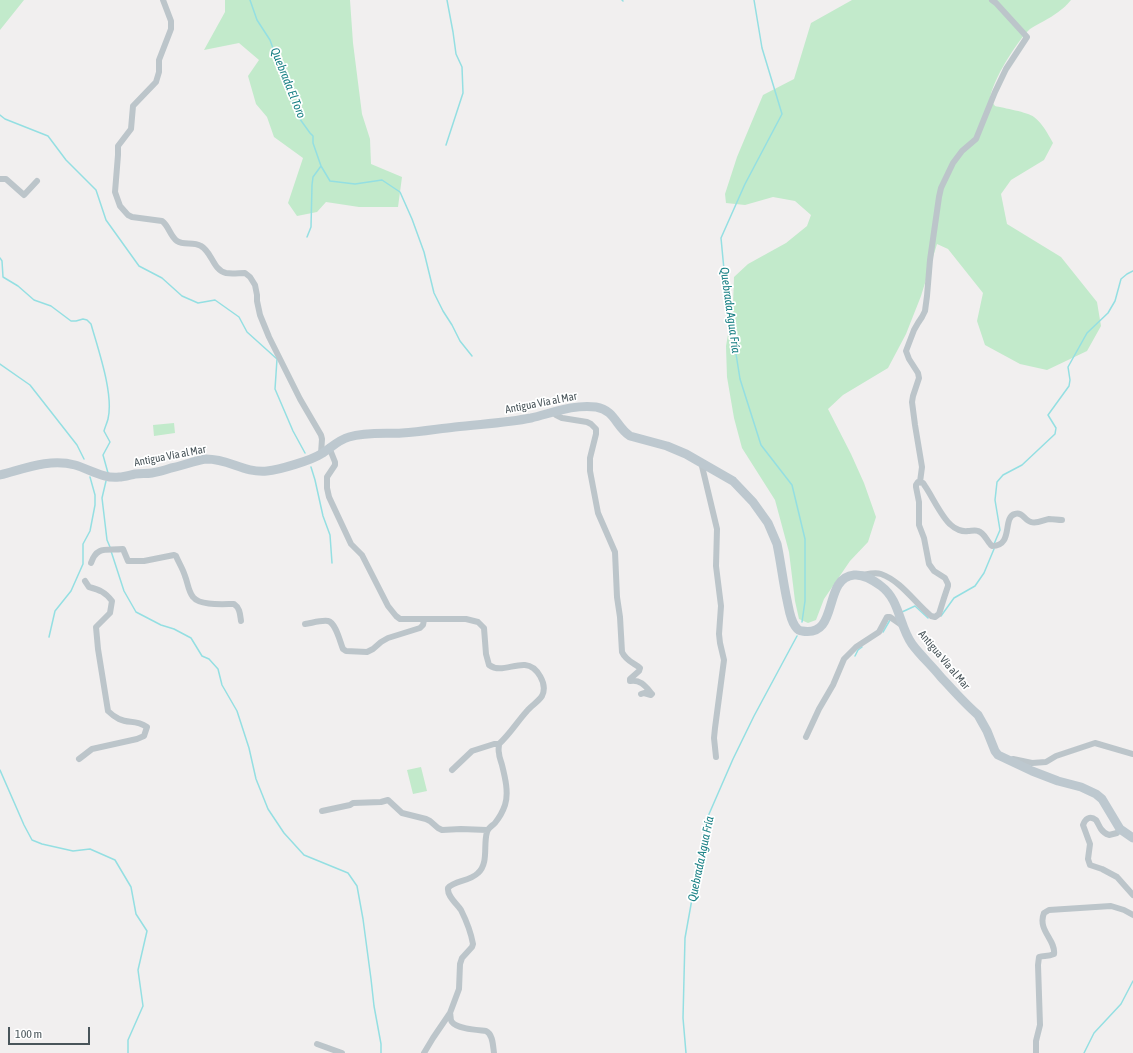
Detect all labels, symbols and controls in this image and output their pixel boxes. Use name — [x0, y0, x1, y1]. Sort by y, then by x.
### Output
water label: Quebrada El Toro — [267, 46, 309, 120]
water label: Quebrada Agua Fría — [717, 266, 743, 354]
street label: Antigua Vía al Mar — [504, 390, 578, 416]
street label: Antigua Vía al Mar — [133, 443, 207, 469]
street label: Antigua Vía al Mar — [916, 628, 972, 692]
water label: Quebrada Agua Fría — [685, 815, 717, 903]
scale bar — [10, 1019, 92, 1045]
text: 100 m — [15, 1027, 42, 1041]

